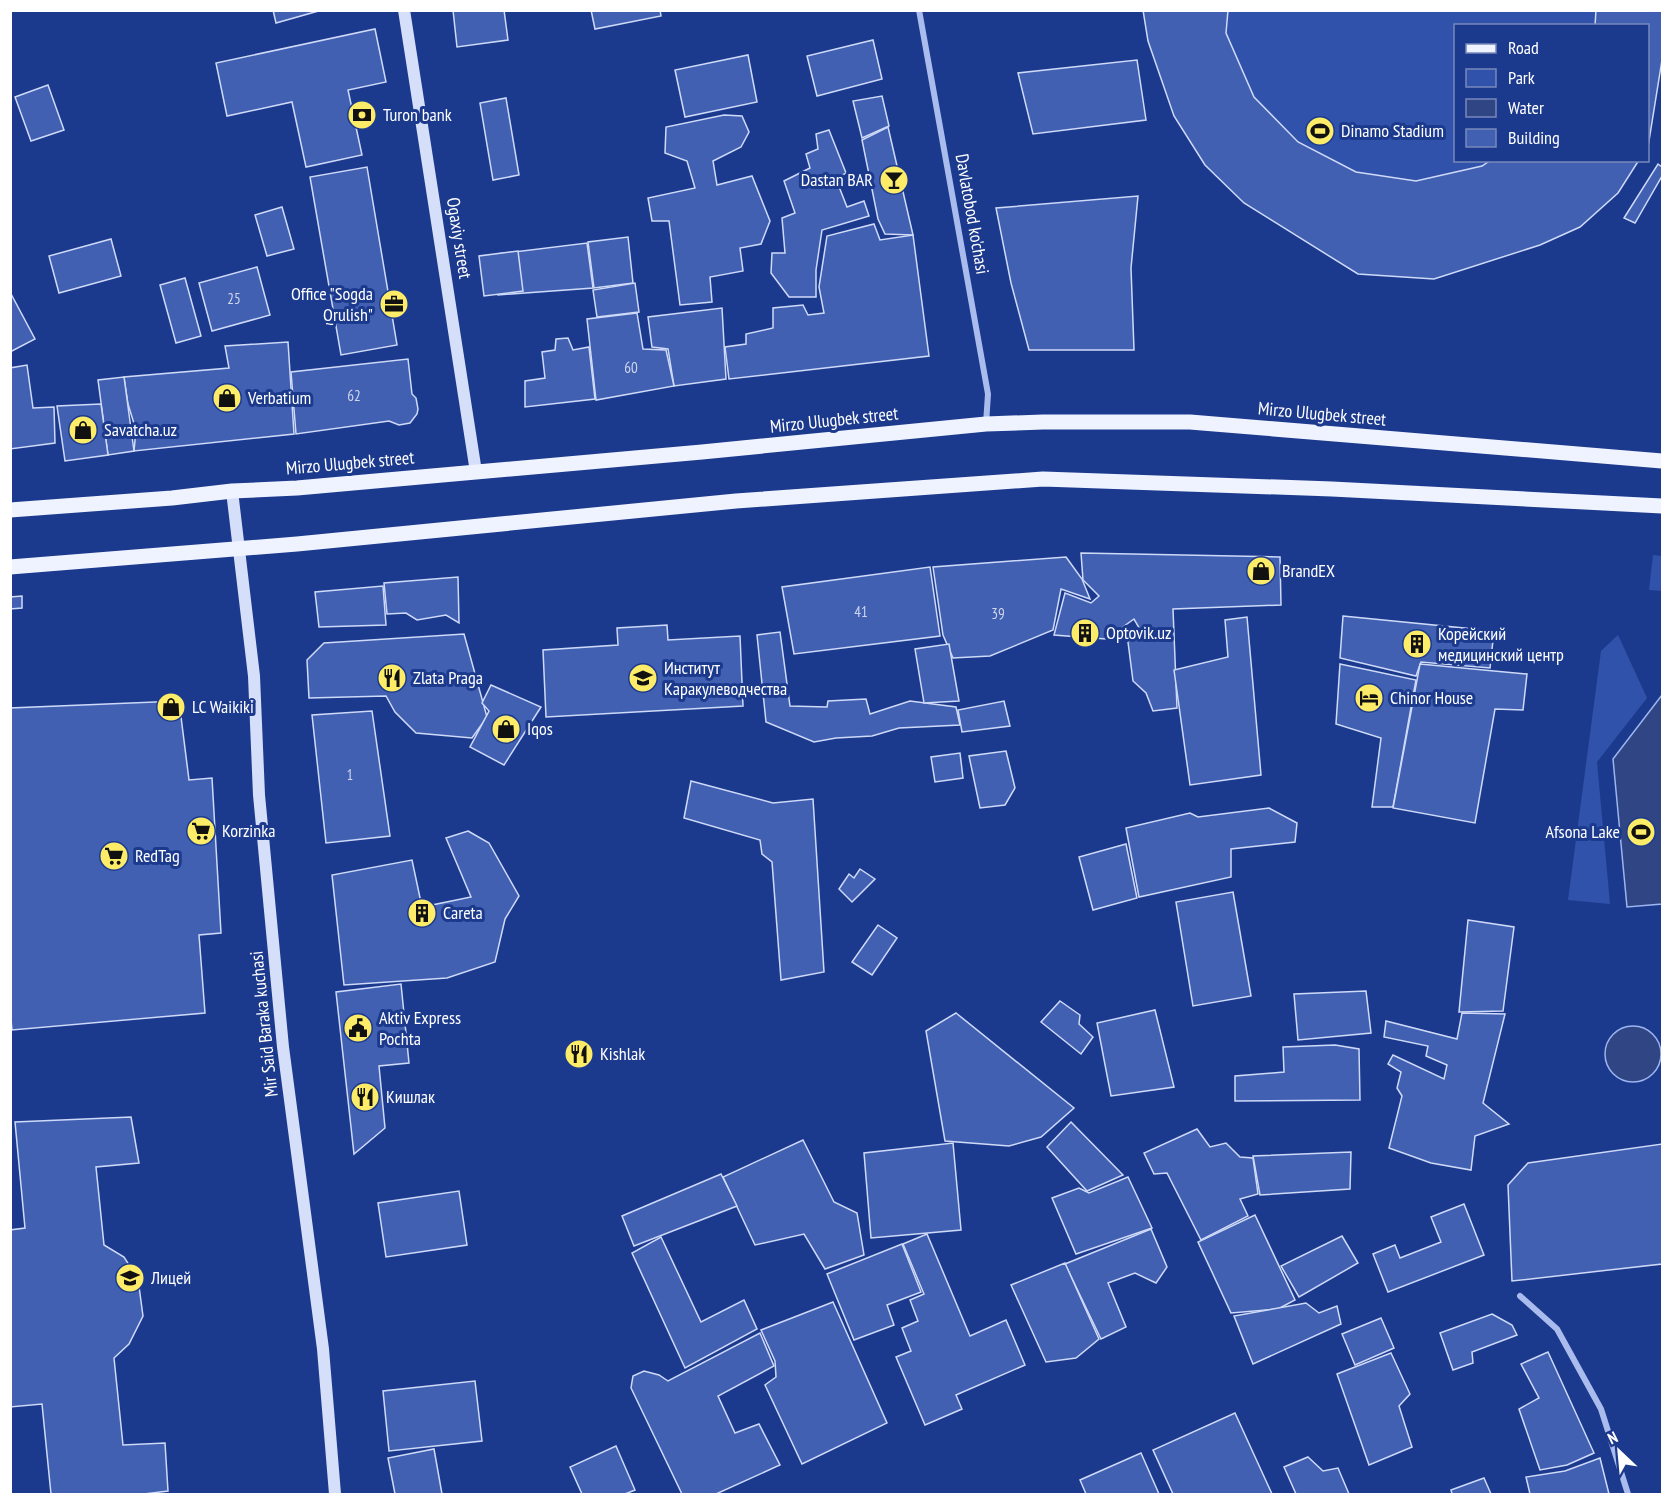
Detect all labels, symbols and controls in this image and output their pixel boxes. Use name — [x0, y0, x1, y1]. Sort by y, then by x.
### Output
legend — [1454, 24, 1649, 162]
text: Road — [1508, 36, 1539, 59]
text: Park — [1508, 66, 1535, 89]
text: Water — [1508, 96, 1544, 119]
bank icon: Turon bank — [346, 99, 378, 131]
place label: Turon bank — [383, 103, 452, 126]
sports icon: Dinamo Stadium — [1304, 115, 1336, 147]
place label: Dinamo Stadium — [1341, 119, 1444, 142]
text: Building — [1508, 126, 1560, 149]
street label: Davlatobod ko'chasi — [951, 152, 994, 276]
bar icon: Dastan BAR — [878, 164, 910, 196]
place label: Dastan BAR — [801, 168, 873, 191]
street label: Ogaxiy street — [442, 196, 477, 280]
place label: Office "Sogda Qrulish" — [291, 282, 373, 326]
office icon: Office "Sogda Qrulish" — [378, 288, 410, 320]
house number: 25 — [227, 289, 241, 308]
house number: 60 — [624, 358, 638, 377]
shop icon: Verbatium — [211, 382, 243, 414]
place label: Verbatium — [247, 386, 311, 409]
house number: 62 — [347, 386, 361, 405]
street label: Mirzo Ulugbek street — [1257, 396, 1387, 431]
street label: Mirzo Ulugbek street — [769, 401, 899, 438]
shop icon: Savatcha.uz — [67, 414, 99, 446]
place label: Savatcha.uz — [104, 418, 177, 441]
street label: Mirzo Ulugbek street — [285, 445, 415, 480]
shop icon: BrandEX — [1245, 555, 1277, 587]
place label: BrandEX — [1282, 559, 1335, 582]
house number: 41 — [854, 602, 868, 621]
house number: 39 — [991, 604, 1005, 623]
building icon: Optovik.uz — [1069, 617, 1101, 649]
place label: Optovik.uz — [1106, 621, 1171, 644]
place label: Корейский медицинский центр — [1438, 622, 1564, 666]
building icon: Корейский медицинский центр — [1401, 628, 1433, 660]
place label: Институт Каракулеводчества — [664, 656, 787, 700]
restaurant icon: Zlata Praga — [376, 662, 408, 694]
school or university icon: Институт Каракулеводчества — [627, 662, 659, 694]
place label: Zlata Praga — [413, 666, 483, 689]
hotel icon: Chinor House — [1353, 682, 1385, 714]
place label: Chinor House — [1390, 686, 1473, 709]
shop icon: LC Waikiki — [155, 691, 187, 723]
place label: LC Waikiki — [192, 695, 254, 718]
shop icon: Iqos — [490, 713, 522, 745]
place label: Iqos — [527, 717, 553, 740]
house number: 1 — [347, 765, 353, 784]
supermarket icon: Korzinka — [185, 815, 217, 847]
sports icon: Afsona Lake — [1625, 816, 1657, 848]
place label: Korzinka — [222, 819, 275, 842]
place label: Afsona Lake — [1545, 820, 1620, 843]
supermarket icon: RedTag — [98, 840, 130, 872]
place label: RedTag — [135, 844, 180, 867]
building icon: Careta — [406, 897, 438, 929]
place label: Careta — [443, 901, 483, 924]
street label: Mir Said Baraka kuchasi — [244, 950, 283, 1098]
place label: Aktiv Express Pochta — [379, 1006, 461, 1050]
public building icon: Aktiv Express Pochta — [342, 1012, 374, 1044]
restaurant icon: Kishlak — [563, 1038, 595, 1070]
place label: Kishlak — [600, 1042, 645, 1065]
restaurant icon: Кишлак — [349, 1081, 381, 1113]
place label: Кишлак — [386, 1085, 435, 1108]
school or university icon: Лицей — [114, 1262, 146, 1294]
place label: Лицей — [150, 1266, 191, 1289]
north arrow — [1589, 1421, 1649, 1481]
text: N — [1604, 1427, 1621, 1448]

